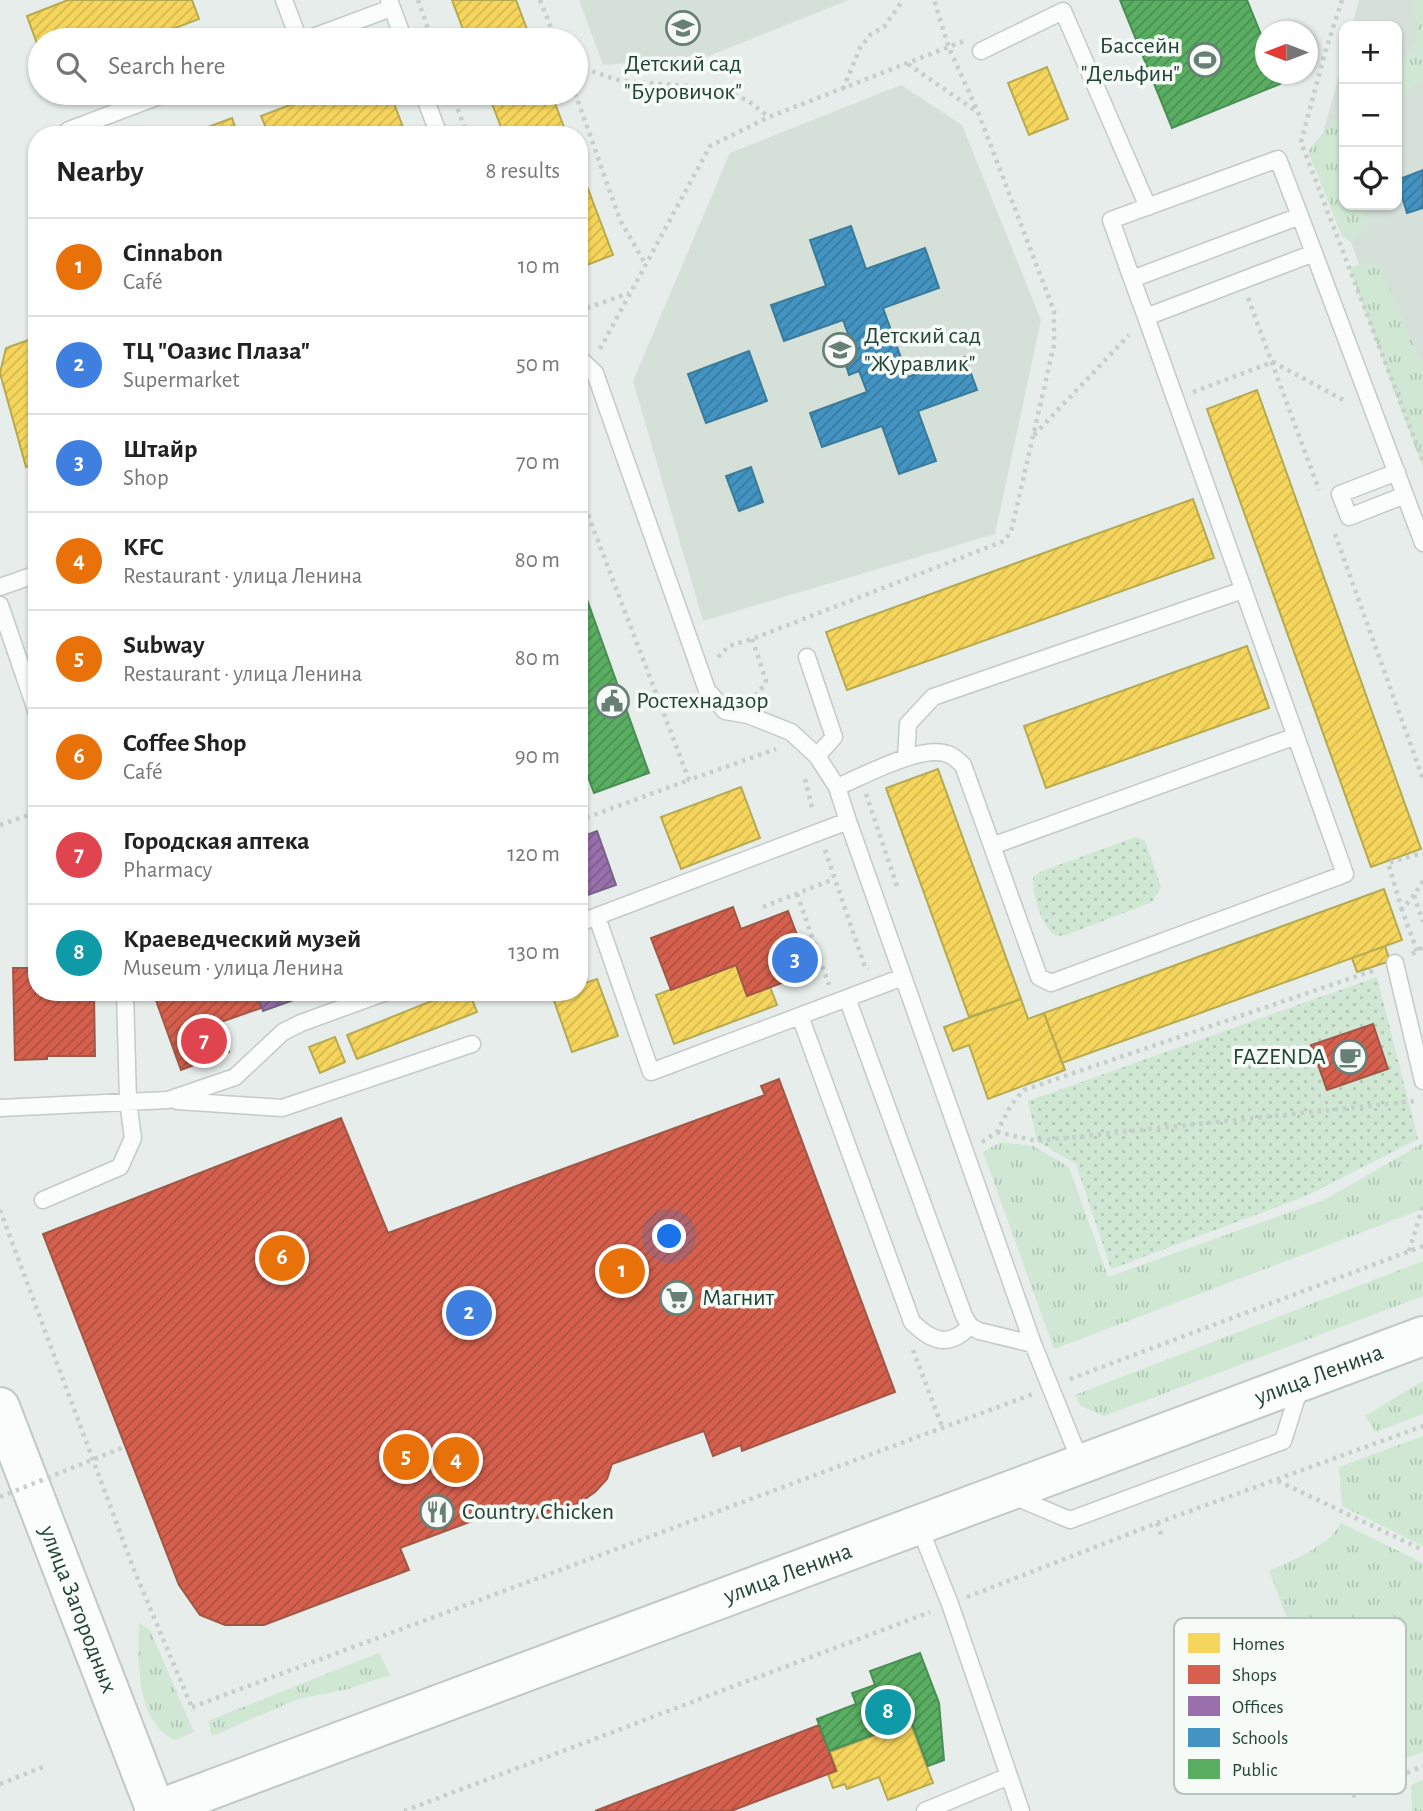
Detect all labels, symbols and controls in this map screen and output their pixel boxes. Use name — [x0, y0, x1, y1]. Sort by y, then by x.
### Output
school or university icon: Детский сад "Буровичок" — [664, 9, 702, 47]
north arrow — [1255, 21, 1318, 84]
map controls — [1339, 21, 1402, 210]
button: + — [1339, 21, 1402, 84]
search box — [28, 28, 588, 105]
place label: Бассейн "Дельфин" — [1081, 34, 1180, 86]
sports icon: Бассейн "Дельфин" — [1186, 41, 1224, 79]
icon: search — [52, 48, 90, 86]
place label: Детский сад "Буровичок" — [624, 52, 742, 104]
text: Search here — [108, 53, 226, 79]
button: − — [1339, 84, 1402, 147]
button: locate — [1339, 147, 1402, 210]
text: Nearby — [56, 157, 144, 187]
text: 8 results — [486, 160, 560, 183]
text: Cinnabon — [123, 240, 223, 266]
text: 1 — [75, 255, 83, 278]
text: 10 m — [518, 255, 560, 278]
text: Café — [123, 271, 163, 294]
place label: Детский сад "Журавлик" — [864, 324, 981, 376]
school or university icon: Детский сад "Журавлик" — [821, 331, 859, 369]
text: ТЦ "Оазис Плаза" — [123, 338, 310, 364]
text: 2 — [74, 353, 84, 376]
text: 50 m — [516, 353, 560, 376]
text: Supermarket — [123, 369, 240, 392]
text: Штайр — [123, 436, 198, 462]
text: 3 — [74, 451, 84, 474]
text: 70 m — [516, 451, 560, 474]
text: Shop — [123, 467, 169, 490]
text: KFC — [123, 534, 163, 560]
text: 4 — [73, 549, 85, 572]
text: 80 m — [515, 549, 560, 572]
text: Restaurant · улица Ленина — [123, 565, 362, 588]
text: Subway — [123, 632, 205, 658]
text: 5 — [74, 647, 84, 670]
text: 80 m — [515, 647, 560, 670]
text: Restaurant · улица Ленина — [123, 663, 362, 686]
public building icon: Ростехнадзор — [593, 682, 631, 720]
place label: Ростехнадзор — [636, 689, 768, 713]
text: Coffee Shop — [123, 730, 246, 756]
text: 6 — [73, 745, 85, 768]
text: 90 m — [515, 745, 560, 768]
text: Café — [123, 761, 163, 784]
text: Городская аптека — [123, 828, 310, 854]
text: 7 — [74, 843, 84, 866]
text: 120 m — [507, 843, 560, 866]
text: Pharmacy — [123, 859, 212, 882]
text: Краеведческий музей — [123, 926, 361, 952]
pin: 3 — [772, 934, 818, 986]
text: 8 — [73, 941, 85, 964]
text: 130 m — [508, 941, 560, 964]
text: Museum · улица Ленина — [123, 957, 343, 980]
pin: 7 — [181, 1015, 227, 1067]
cafe icon: FAZENDA — [1331, 1038, 1369, 1076]
place label: FAZENDA — [1233, 1045, 1326, 1069]
your location — [652, 1219, 686, 1253]
pin: 6 — [259, 1232, 305, 1284]
pin: 1 — [599, 1245, 645, 1297]
supermarket icon: Магнит — [658, 1279, 696, 1317]
place label: Магнит — [702, 1286, 774, 1310]
pin: 2 — [446, 1287, 492, 1339]
street label: улица Ленина — [1251, 1340, 1386, 1410]
pin: 5 — [383, 1431, 429, 1483]
pin: 4 — [433, 1434, 479, 1486]
restaurant icon: Country Chicken — [418, 1493, 456, 1531]
place label: Country Chicken — [462, 1500, 614, 1524]
street label: улица Загородных — [35, 1522, 121, 1697]
street label: улица Ленина — [720, 1539, 855, 1609]
legend — [1174, 1618, 1406, 1794]
text: Homes — [1232, 1635, 1285, 1654]
text: Shops — [1232, 1666, 1277, 1685]
pin: 8 — [865, 1686, 911, 1738]
text: Offices — [1232, 1698, 1283, 1717]
text: Schools — [1232, 1729, 1288, 1748]
text: Public — [1232, 1761, 1278, 1780]

